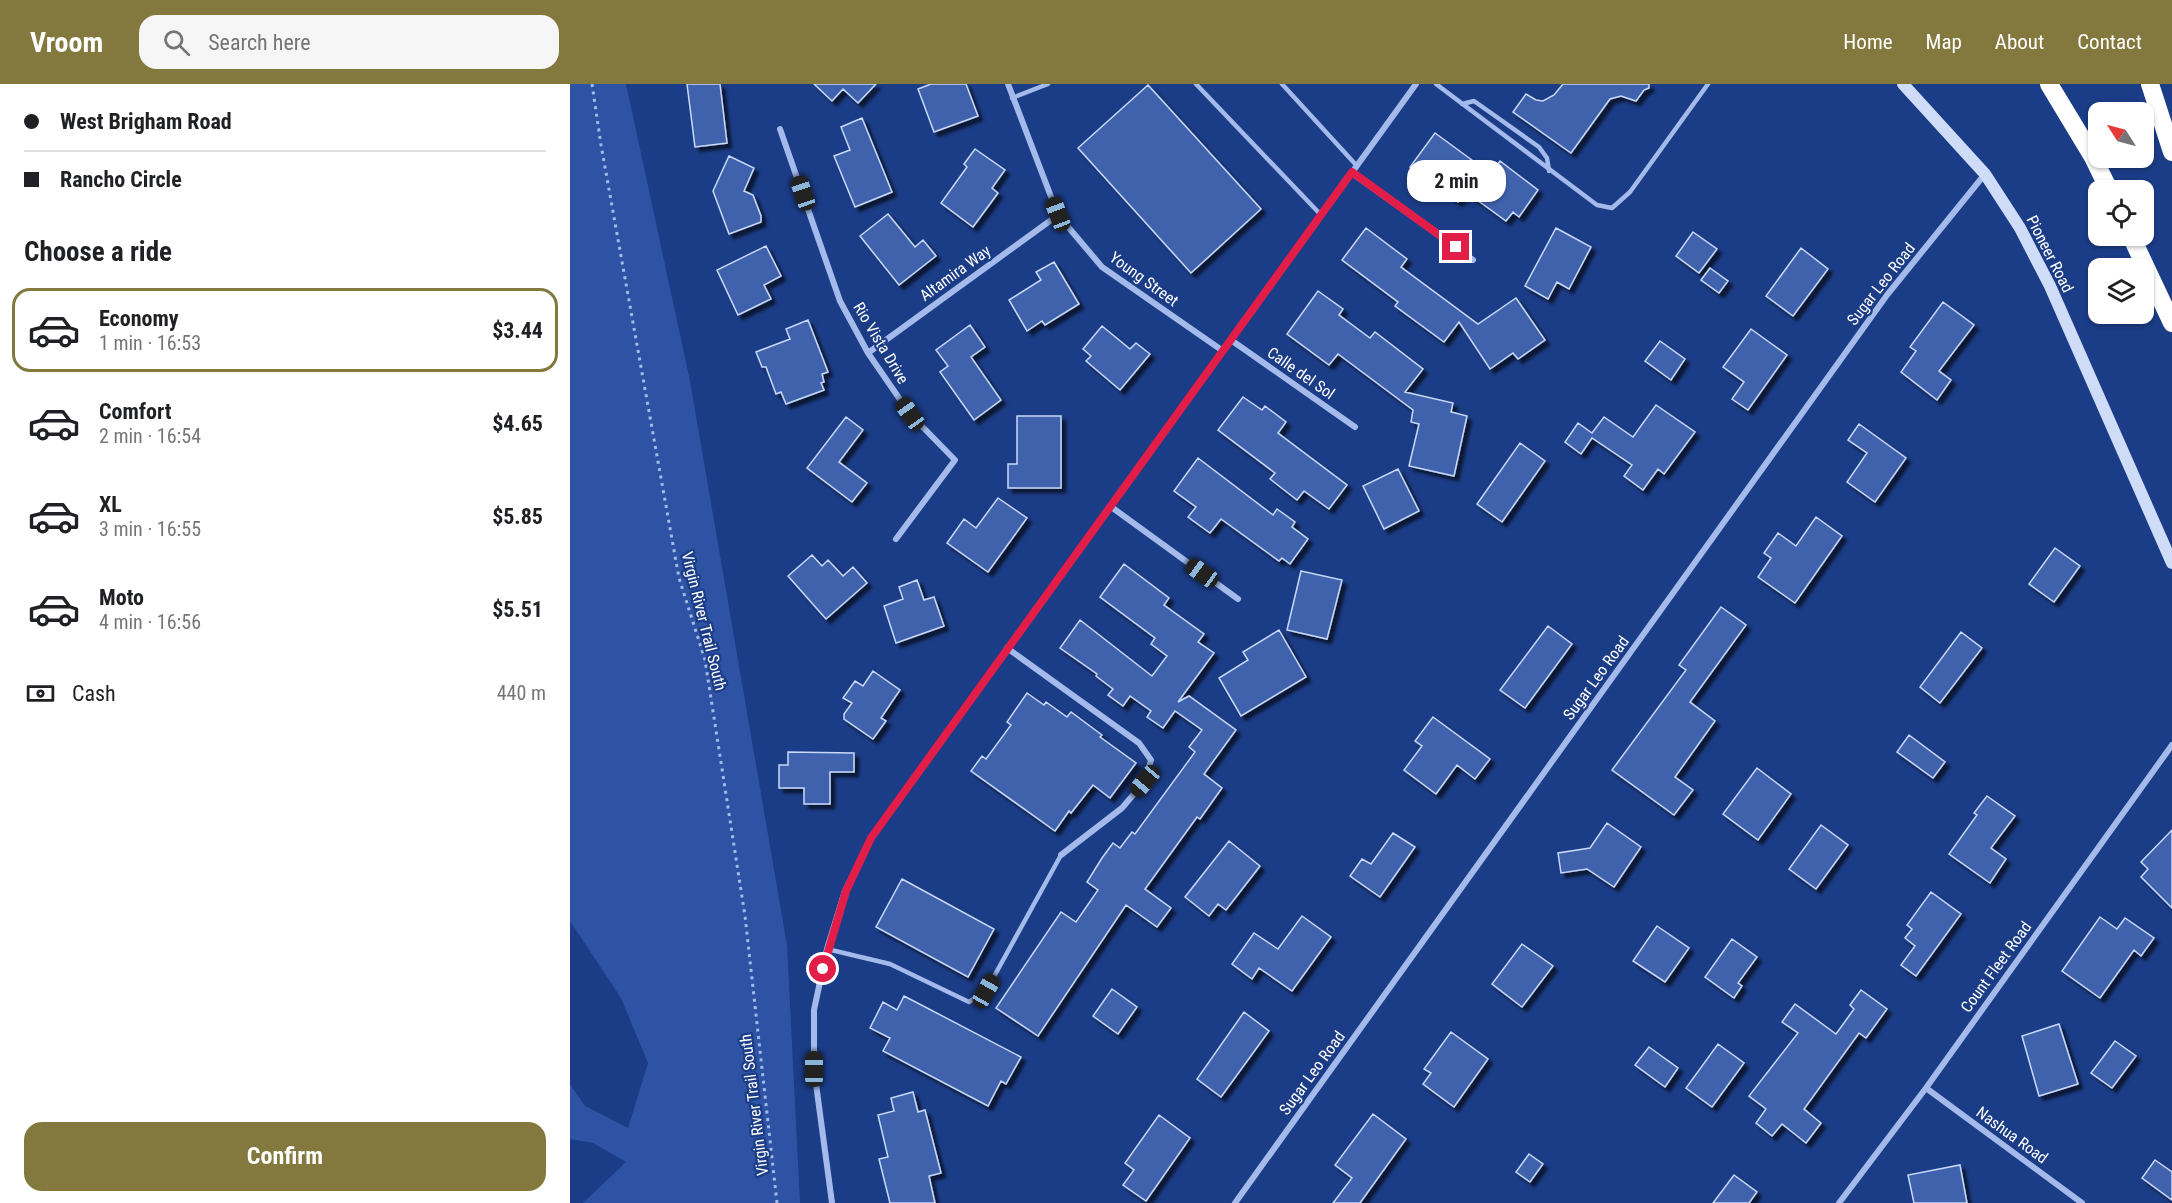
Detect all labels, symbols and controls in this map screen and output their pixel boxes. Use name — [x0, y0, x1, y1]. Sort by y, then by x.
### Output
search box — [139, 15, 559, 69]
text: Vroom — [30, 26, 103, 59]
icon: search — [160, 26, 193, 59]
text: Search here — [208, 30, 311, 55]
text: Home — [1843, 30, 1893, 54]
text: Map — [1926, 30, 1962, 54]
text: About — [1995, 30, 2044, 54]
text: Contact — [2077, 30, 2142, 54]
north arrow — [2088, 102, 2154, 168]
map controls — [2088, 102, 2154, 324]
text: West Brigham Road — [60, 109, 232, 134]
callout: 2 min — [1406, 160, 1506, 202]
text: Rancho Circle — [60, 167, 182, 192]
text: 2 min — [1434, 169, 1479, 193]
car — [789, 173, 817, 213]
button: locate — [2088, 180, 2154, 246]
car — [1043, 194, 1073, 234]
street label: Pioneer Road — [2022, 212, 2078, 296]
route end — [1442, 233, 1469, 260]
text: Choose a ride — [24, 236, 172, 268]
street label: Sugar Leo Road — [1843, 239, 1919, 329]
street label: Altamira Way — [916, 241, 994, 305]
street label: Young Street — [1106, 248, 1182, 310]
button: layers — [2088, 258, 2154, 324]
street label: Rio Vista Drive — [849, 299, 913, 387]
icon: car — [27, 303, 81, 357]
text: Economy — [99, 306, 179, 331]
text: $3.44 — [492, 318, 543, 343]
text: 1 min · 16:53 — [99, 331, 201, 355]
street label: Calle del Sol — [1264, 343, 1338, 403]
car — [892, 394, 928, 434]
icon: car — [27, 396, 81, 450]
text: Comfort — [99, 399, 172, 424]
text: $4.65 — [492, 411, 543, 436]
text: 2 min · 16:54 — [99, 424, 201, 448]
icon: car — [27, 489, 81, 543]
text: XL — [99, 492, 122, 517]
text: $5.85 — [492, 504, 543, 529]
text: 3 min · 16:55 — [99, 517, 201, 541]
street label: Virgin River Trail South — [678, 550, 730, 692]
car — [1182, 555, 1222, 591]
icon: car — [27, 582, 81, 636]
text: Moto — [99, 585, 144, 610]
text: $5.51 — [492, 597, 543, 622]
text: 4 min · 16:56 — [99, 610, 201, 634]
street label: Sugar Leo Road — [1559, 632, 1633, 724]
icon: cash — [24, 677, 57, 710]
text: Cash — [72, 681, 116, 706]
text: 440 m — [497, 681, 546, 705]
car — [1127, 761, 1163, 801]
street label: Count Fleet Road — [1957, 918, 2035, 1016]
route start — [809, 955, 836, 982]
car — [969, 971, 1003, 1011]
street label: Sugar Leo Road — [1275, 1027, 1349, 1119]
street label: Virgin River Trail South — [736, 1033, 772, 1177]
car — [805, 1051, 823, 1087]
street label: Nashua Road — [1973, 1103, 2051, 1167]
button: Confirm — [24, 1122, 546, 1191]

